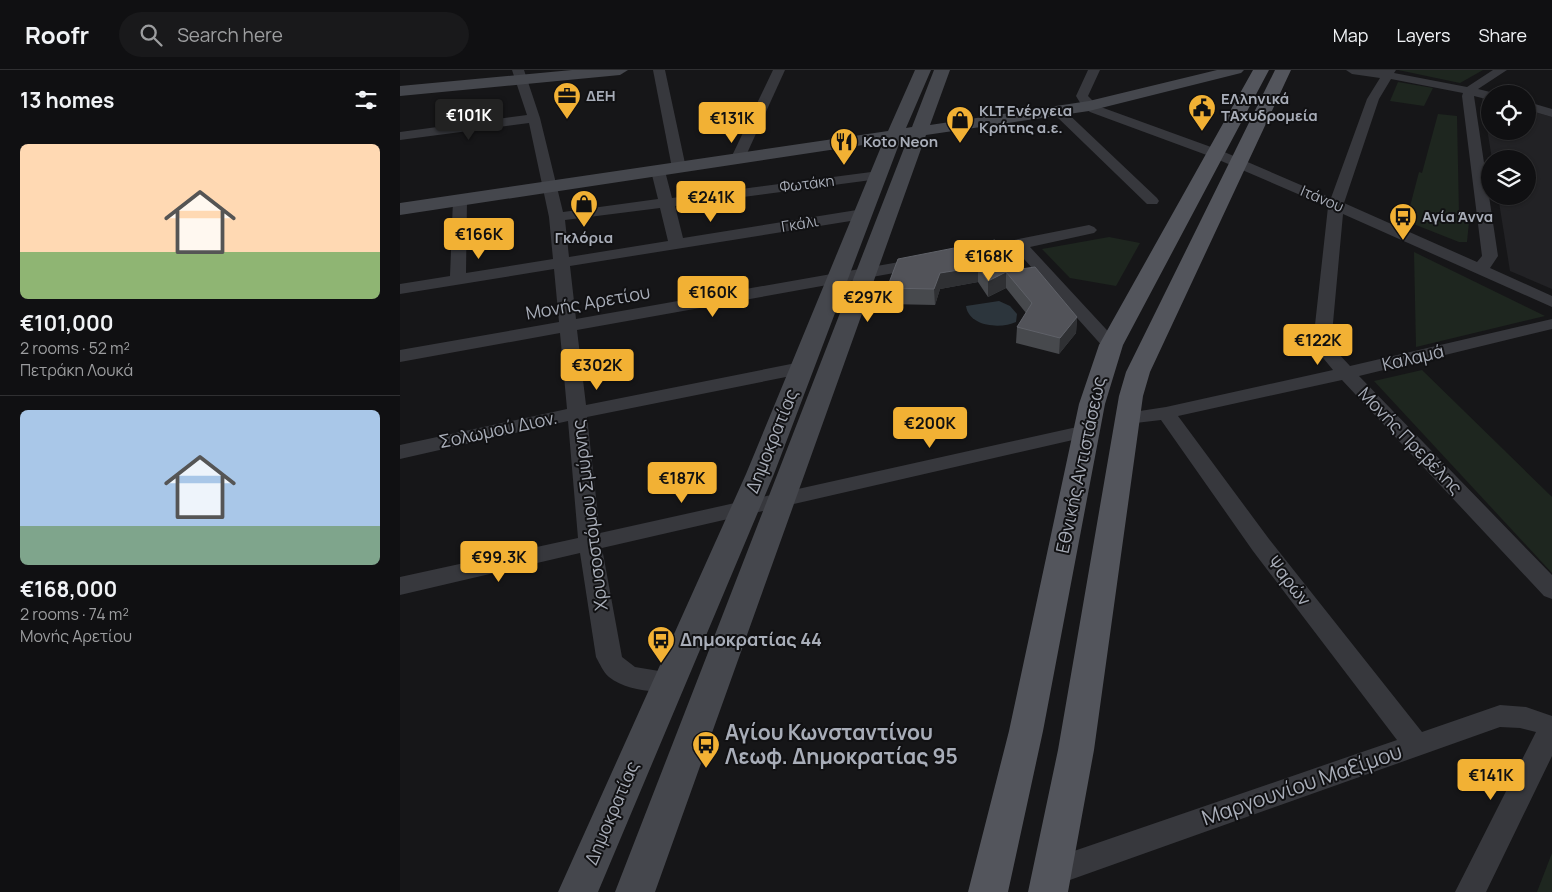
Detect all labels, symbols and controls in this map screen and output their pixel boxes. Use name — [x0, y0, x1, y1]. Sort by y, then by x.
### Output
search box — [119, 12, 469, 57]
text: Roofr — [25, 18, 89, 51]
icon: search — [137, 21, 165, 49]
text: Search here — [177, 22, 283, 48]
text: Map — [1333, 23, 1368, 47]
text: Layers — [1396, 23, 1450, 47]
text: Share — [1478, 23, 1527, 47]
office icon: ΔΕΗ — [552, 81, 582, 120]
place label: ΔΕΗ — [586, 85, 616, 106]
map controls — [1481, 85, 1536, 205]
button: locate — [1481, 85, 1536, 140]
text: 13 homes — [20, 86, 114, 114]
icon: filters — [352, 86, 380, 114]
place label: ΕΛληνικά ΤΑχυδρομεία — [1221, 88, 1318, 126]
public building icon: ΕΛληνικά ΤΑχυδρομεία — [1187, 93, 1217, 132]
pin: €101K — [434, 98, 504, 141]
place label: KLT Ενέργεια Κρήτης α.ε. — [979, 100, 1072, 138]
pin: €131K — [697, 102, 767, 144]
text: €101K — [446, 104, 492, 126]
shop icon: KLT Ενέργεια Κρήτης α.ε. — [945, 105, 975, 144]
text: €131K — [710, 107, 754, 129]
restaurant icon: Koto Neon — [829, 127, 859, 166]
place label: Koto Neon — [863, 131, 938, 152]
button: layers — [1481, 150, 1536, 205]
street label: Φωτάκη — [778, 170, 836, 197]
icon: home — [155, 177, 245, 267]
pin: €241K — [676, 180, 746, 223]
street label: Ιτάνου — [1297, 180, 1347, 217]
text: €241K — [687, 186, 735, 208]
shop icon: Γκλόρια — [569, 189, 599, 228]
bus stop icon: Αγία Άννα — [1388, 202, 1418, 241]
place label: Αγία Άννα — [1422, 206, 1493, 227]
street label: Γκάλι — [780, 210, 820, 237]
pin: €166K — [444, 218, 514, 260]
text: €166K — [455, 223, 503, 245]
place label: Γκλόρια — [555, 227, 613, 248]
pin: €168K — [954, 240, 1024, 282]
text: €168K — [965, 245, 1013, 267]
pin: €160K — [678, 276, 748, 318]
street label: Μονής Αρετίου — [524, 279, 652, 325]
pin: €297K — [833, 280, 903, 323]
text: €160K — [689, 281, 737, 303]
text: €297K — [843, 286, 893, 308]
text: €101,000 — [20, 309, 114, 337]
pin: €122K — [1283, 324, 1353, 366]
text: €122K — [1294, 329, 1342, 351]
text: 2 rooms · 52 m² — [20, 337, 130, 359]
street label: Καλαμά — [1380, 338, 1446, 376]
pin: €302K — [562, 348, 632, 391]
text: €302K — [572, 354, 622, 376]
text: Πετράκη Λουκά — [20, 359, 133, 381]
street label: Εθνικής Αντιστάσεως — [1050, 374, 1110, 555]
street label: Μονής Πρεβέλης — [1353, 381, 1468, 499]
street label: Δημοκρατίας — [739, 385, 803, 496]
street label: Σολωμού Διον. — [437, 405, 559, 453]
pin: €200K — [895, 406, 965, 449]
text: €200K — [904, 412, 956, 434]
street label: Χρυσοστόμου Σμύρνης — [565, 418, 613, 612]
icon: home — [155, 442, 245, 532]
pin: €187K — [647, 462, 717, 504]
text: €187K — [659, 467, 705, 489]
pin: €99.3K — [458, 540, 540, 583]
text: €99.3K — [471, 546, 527, 568]
street label: Ψαρών — [1263, 550, 1317, 610]
text: €168,000 — [20, 575, 117, 603]
text: 2 rooms · 74 m² — [20, 603, 129, 625]
text: Μονής Αρετίου — [20, 625, 132, 647]
bus stop icon: Δημοκρατίας 44 — [646, 625, 676, 664]
place label: Δημοκρατίας 44 — [680, 627, 822, 651]
place label: Αγίου Κωνσταντίνου Λεωφ. Δημοκρατίας 95 — [725, 718, 958, 770]
bus stop icon: Αγίου Κωνσταντίνου Λεωφ. Δημοκρατίας 95 — [691, 730, 721, 769]
street label: Μαργουνίου Μαξίμου — [1198, 737, 1405, 831]
street label: Δημοκρατίας — [578, 757, 644, 868]
pin: €141K — [1456, 758, 1526, 801]
text: €141K — [1468, 764, 1514, 786]

